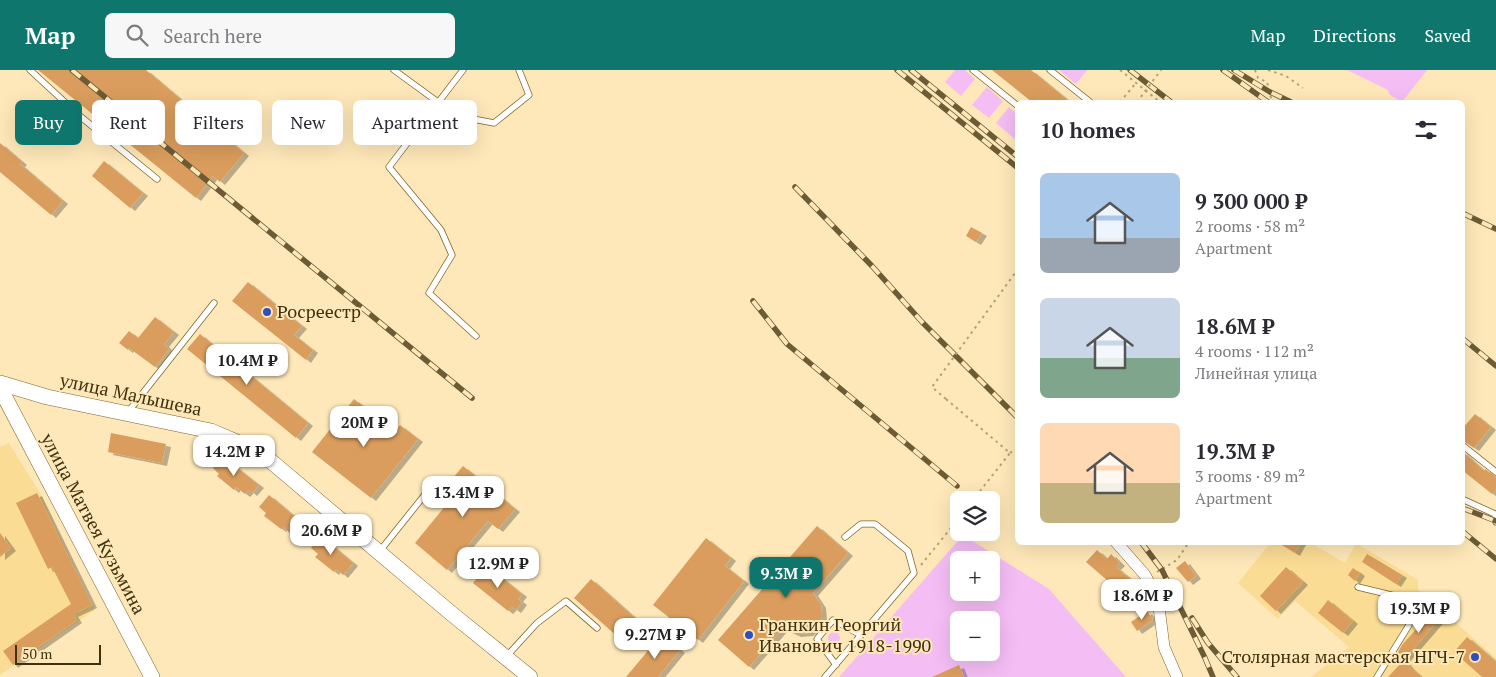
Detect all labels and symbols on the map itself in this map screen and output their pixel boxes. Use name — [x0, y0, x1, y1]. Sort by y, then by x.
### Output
place label: Росреестр — [277, 299, 361, 323]
marker: Росреестр — [261, 306, 273, 318]
pin: 10.4M ₽ — [201, 344, 293, 386]
street label: улица Малышева — [57, 367, 204, 421]
pin: 20M ₽ — [329, 406, 399, 448]
street label: улица Матвея Кузьмина — [36, 428, 152, 618]
pin: 14.2M ₽ — [188, 434, 280, 477]
pin: 13.4M ₽ — [417, 476, 509, 518]
pin: 20.6M ₽ — [285, 514, 377, 556]
pin: 12.9M ₽ — [452, 546, 544, 589]
pin: 9.3M ₽ — [745, 556, 827, 599]
pin: 18.6M ₽ — [1096, 578, 1188, 621]
pin: 19.3M ₽ — [1373, 592, 1465, 634]
place label: Гранкин Георгий Иванович 1918-1990 — [759, 612, 931, 657]
pin: 9.27M ₽ — [609, 618, 701, 660]
marker: Гранкин Георгий Иванович 1918-1990 — [743, 629, 755, 641]
scale bar — [15, 642, 101, 665]
place label: Столярная мастерская НГЧ-7 — [1221, 644, 1465, 668]
marker: Столярная мастерская НГЧ-7 — [1469, 651, 1481, 663]

